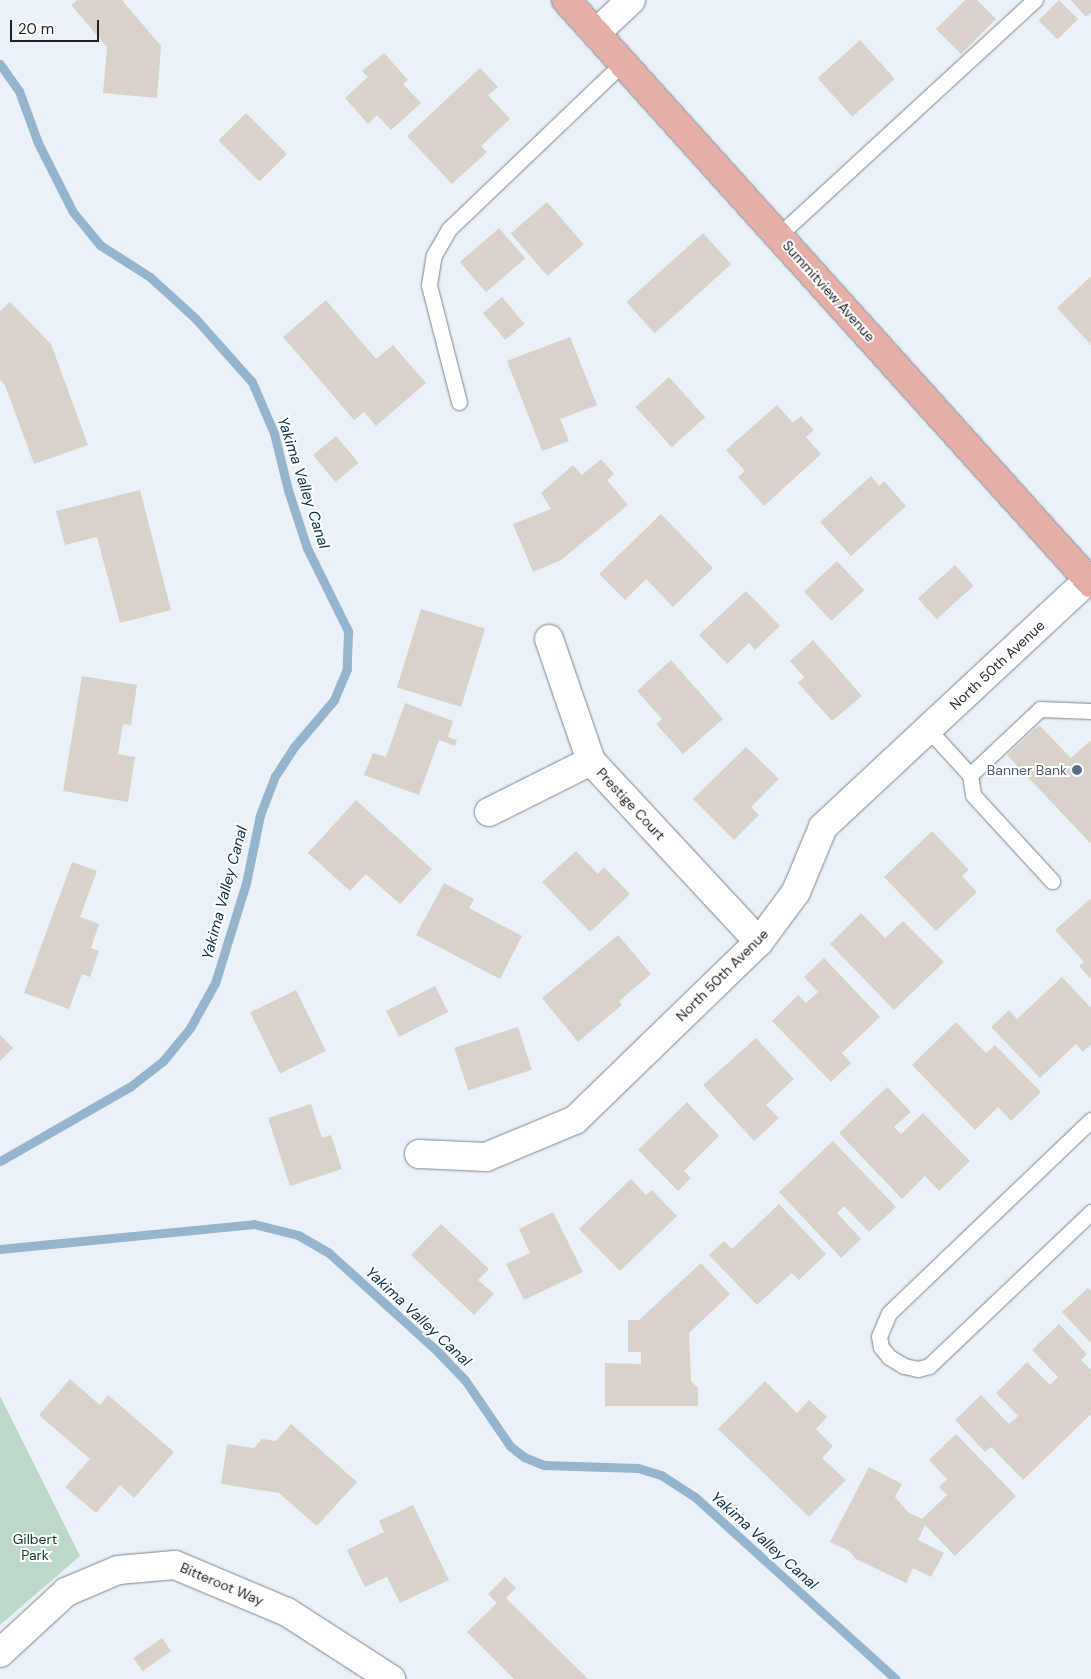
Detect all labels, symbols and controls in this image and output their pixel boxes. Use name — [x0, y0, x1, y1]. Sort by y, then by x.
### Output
scale bar — [12, 10, 101, 42]
text: 20 m — [18, 19, 54, 39]
street label: Summitview Avenue — [779, 237, 879, 345]
water label: Yakima Valley Canal — [273, 415, 333, 551]
street label: North 50th Avenue — [946, 617, 1048, 713]
place label: Banner Bank — [987, 762, 1067, 778]
street label: Prestige Court — [593, 764, 669, 844]
marker: Banner Bank — [1071, 764, 1083, 776]
water label: Yakima Valley Canal — [198, 824, 252, 962]
street label: North 50th Avenue — [672, 925, 772, 1025]
water label: Yakima Valley Canal — [362, 1263, 474, 1371]
water label: Yakima Valley Canal — [707, 1488, 821, 1594]
park label: Gilbert Park — [13, 1531, 57, 1564]
street label: Bitteroot Way — [178, 1559, 266, 1609]

